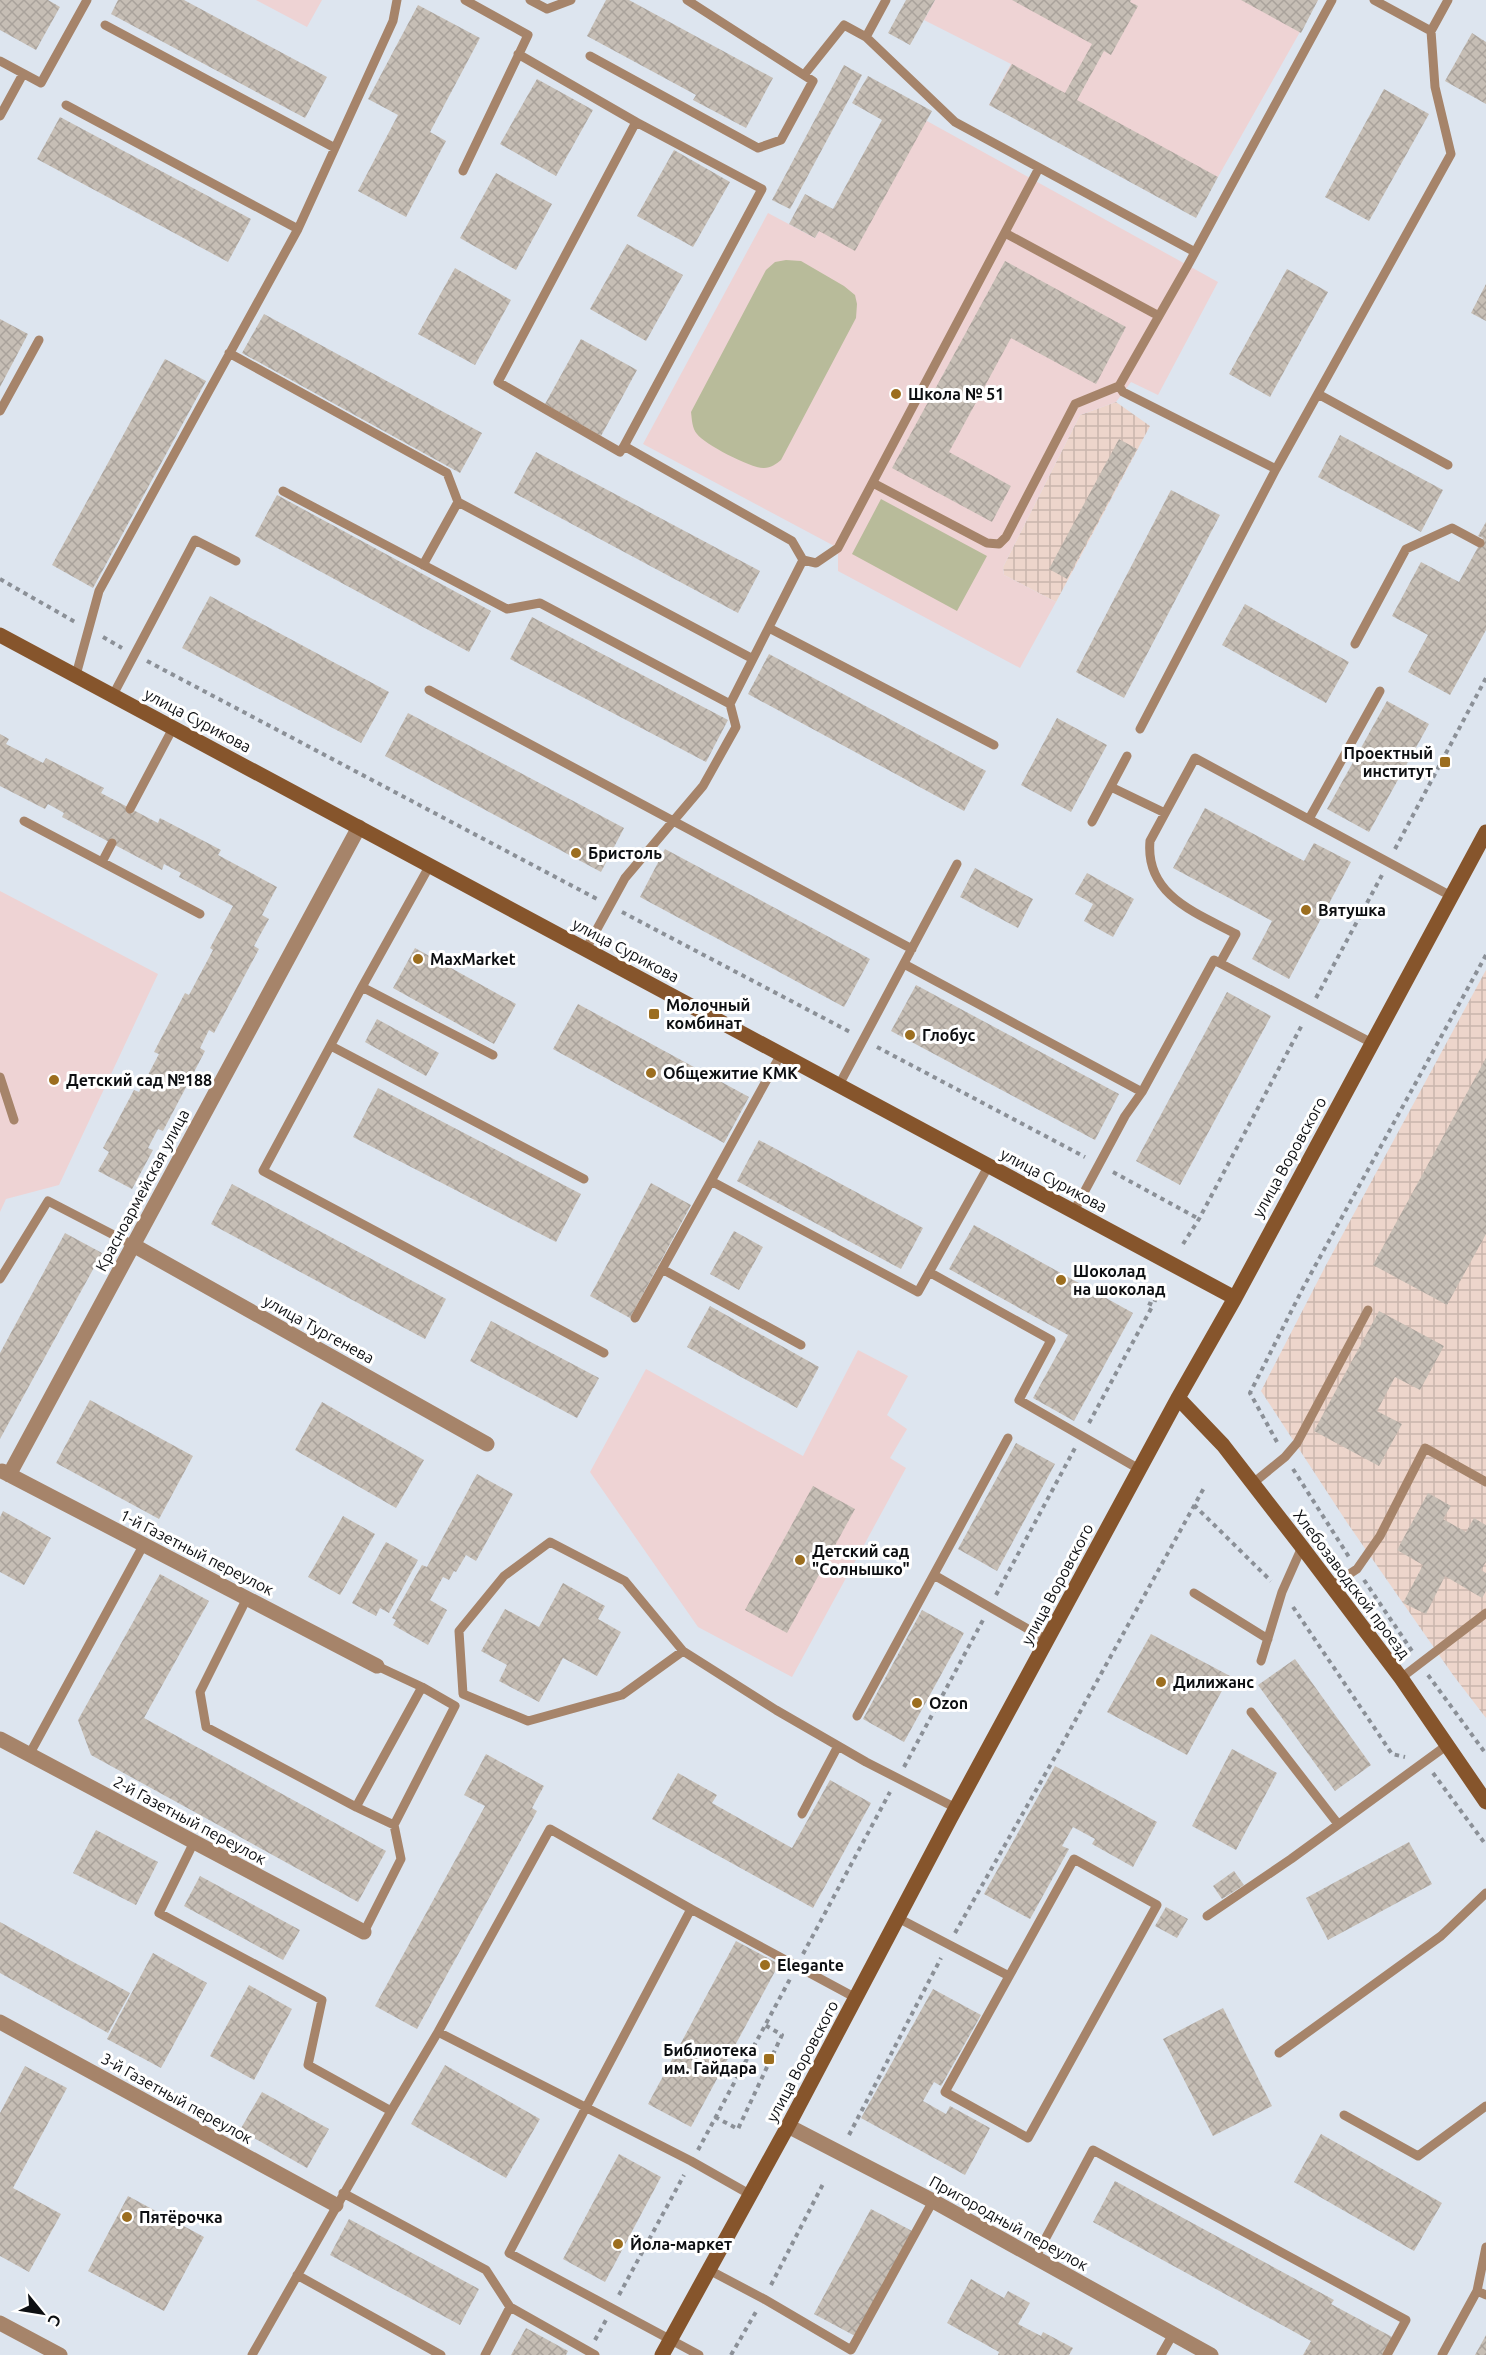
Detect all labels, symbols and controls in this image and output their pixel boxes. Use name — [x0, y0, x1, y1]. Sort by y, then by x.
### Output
place label: Школа № 51 — [908, 385, 1004, 403]
marker: Школа № 51 — [889, 387, 903, 401]
street label: улица Сурикова — [142, 684, 254, 756]
place label: Проектный институт — [1344, 744, 1433, 780]
marker: Проектный институт — [1438, 755, 1452, 769]
place label: Бристоль — [588, 844, 662, 862]
marker: Бристоль — [569, 846, 583, 860]
place label: Вятушка — [1318, 901, 1386, 919]
marker: Вятушка — [1299, 903, 1313, 917]
street label: улица Сурикова — [570, 914, 682, 986]
place label: MaxMarket — [430, 950, 516, 968]
marker: MaxMarket — [411, 952, 425, 966]
place label: Молочный комбинат — [666, 996, 750, 1032]
marker: Молочный комбинат — [647, 1007, 661, 1021]
place label: Глобус — [922, 1026, 976, 1044]
marker: Глобус — [903, 1028, 917, 1042]
place label: Общежитие КМК — [663, 1064, 798, 1082]
marker: Общежитие КМК — [644, 1066, 658, 1080]
place label: Детский сад №188 — [66, 1071, 212, 1089]
marker: Детский сад №188 — [47, 1073, 61, 1087]
street label: улица Воровского — [1248, 1094, 1330, 1220]
street label: Красноармейская улица — [92, 1106, 192, 1274]
street label: улица Сурикова — [998, 1144, 1110, 1216]
place label: Шоколад на шоколад — [1073, 1262, 1166, 1298]
marker: Шоколад на шоколад — [1054, 1273, 1068, 1287]
street label: улица Тургенева — [261, 1291, 377, 1367]
street label: 1-й Газетный переулок — [117, 1505, 277, 1599]
street label: Хлебозаводской проезд — [1290, 1506, 1414, 1662]
street label: улица Воровского — [1017, 1520, 1097, 1648]
place label: Детский сад "Солнышко" — [812, 1542, 910, 1578]
marker: Детский сад "Солнышко" — [793, 1553, 807, 1567]
place label: Дилижанс — [1173, 1673, 1254, 1691]
marker: Дилижанс — [1154, 1675, 1168, 1689]
place label: Ozon — [929, 1694, 968, 1712]
marker: Ozon — [910, 1696, 924, 1710]
street label: 2-й Газетный переулок — [111, 1772, 269, 1868]
place label: Elegante — [777, 1956, 844, 1974]
marker: Elegante — [758, 1958, 772, 1972]
street label: улица Воровского — [762, 1997, 842, 2125]
place label: Библиотека им. Гайдара — [663, 2041, 757, 2077]
street label: 3-й Газетный переулок — [98, 2049, 256, 2147]
marker: Библиотека им. Гайдара — [762, 2052, 776, 2066]
street label: Пригородный переулок — [926, 2172, 1092, 2274]
place label: Пятёрочка — [139, 2208, 223, 2226]
marker: Пятёрочка — [120, 2210, 134, 2224]
place label: Йола-маркет — [630, 2234, 732, 2253]
marker: Йола-маркет — [611, 2237, 625, 2251]
north arrow — [12, 2283, 72, 2343]
text: С — [45, 2312, 65, 2329]

